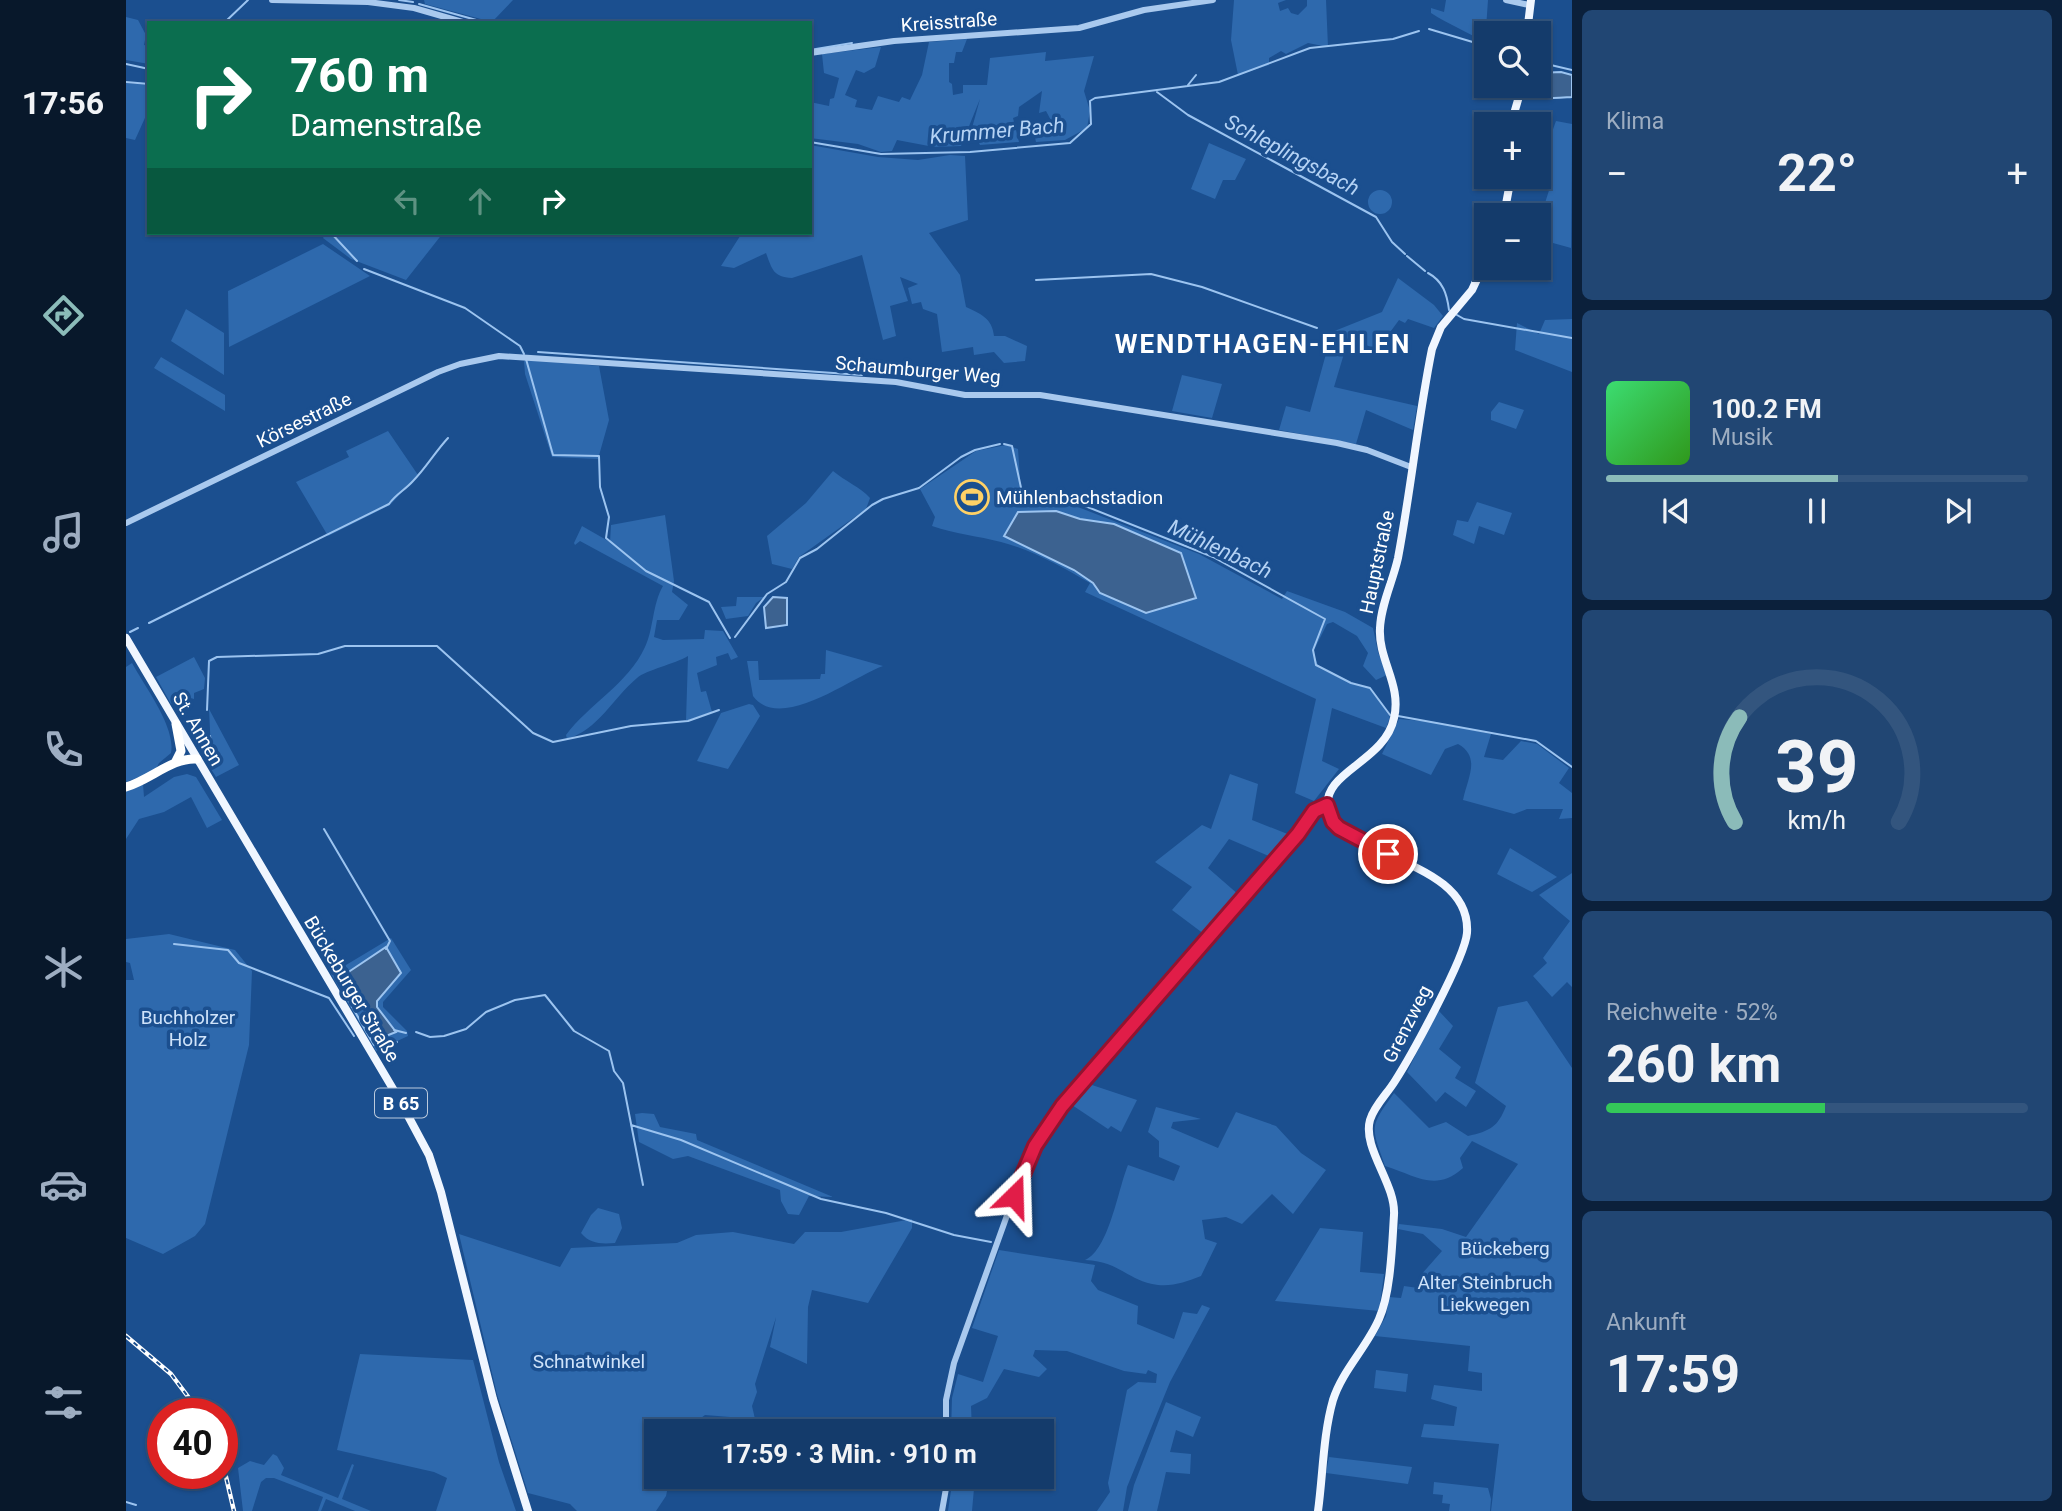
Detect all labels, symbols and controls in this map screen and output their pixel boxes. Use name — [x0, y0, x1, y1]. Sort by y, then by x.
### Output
street label: Kreisstraße — [900, 7, 998, 37]
map controls — [1474, 21, 1551, 280]
button: search — [1474, 21, 1551, 98]
text: 760 m — [290, 47, 429, 104]
icon: right — [175, 49, 266, 140]
text: 17:56 — [22, 84, 104, 122]
text: Damenstraße — [290, 106, 482, 144]
text: Klima — [1606, 108, 1664, 135]
water label: Schleplingsbach — [1221, 109, 1363, 201]
button: + — [1474, 112, 1551, 189]
water label: Krummer Bach — [929, 113, 1065, 149]
text: 22° — [1777, 143, 1857, 204]
text: − — [1606, 152, 1628, 196]
text: + — [2006, 152, 2028, 196]
icon: left — [388, 182, 426, 220]
icon: ahead — [461, 182, 499, 220]
icon: right — [534, 182, 572, 220]
button: − — [1474, 203, 1551, 280]
icon: directions — [39, 291, 88, 340]
district label: WENDTHAGEN-EHLEN — [1115, 329, 1411, 359]
street label: Schaumburger Weg — [834, 351, 1002, 389]
street label: Körsestraße — [253, 387, 355, 453]
text: 100.2 FM — [1711, 394, 1822, 424]
text: Musik — [1711, 424, 1773, 451]
sports icon: Mühlenbachstadion — [953, 478, 991, 516]
place label: Mühlenbachstadion — [996, 486, 1163, 509]
icon: previous — [1657, 492, 1695, 530]
icon: pause — [1798, 492, 1836, 530]
icon: next — [1939, 492, 1977, 530]
icon: music — [39, 508, 88, 557]
street label: Hauptstraße — [1355, 508, 1399, 616]
water label: Mühlenbach — [1164, 515, 1276, 583]
street label: St. Annen — [168, 688, 228, 770]
text: 39 — [1775, 724, 1859, 810]
icon: phone — [39, 725, 88, 774]
text: km/h — [1788, 805, 1846, 834]
pin — [1358, 824, 1418, 884]
icon: arrive — [1369, 835, 1407, 873]
street label: Bückeburger Straße — [299, 912, 405, 1066]
icon: climate — [39, 943, 88, 992]
street label: Grenzweg — [1378, 981, 1436, 1067]
text: Reichweite · 52% — [1606, 999, 1778, 1026]
park label: Buchholzer Holz — [141, 1006, 236, 1051]
text: 260 km — [1606, 1034, 1781, 1095]
road number: B 65 — [375, 1088, 427, 1118]
position arrow — [977, 1159, 1051, 1233]
icon: car — [39, 1160, 88, 1209]
park label: Bückeberg — [1460, 1237, 1550, 1260]
park label: Alter Steinbruch Liekwegen — [1417, 1271, 1553, 1316]
text: Ankunft — [1606, 1309, 1686, 1336]
text: 17:59 — [1606, 1344, 1740, 1405]
park label: Schnatwinkel — [533, 1350, 645, 1373]
icon: filters — [39, 1378, 88, 1427]
speed limit sign: 40 — [147, 1398, 238, 1489]
text: 17:59 · 3 Min. · 910 m — [721, 1439, 977, 1469]

